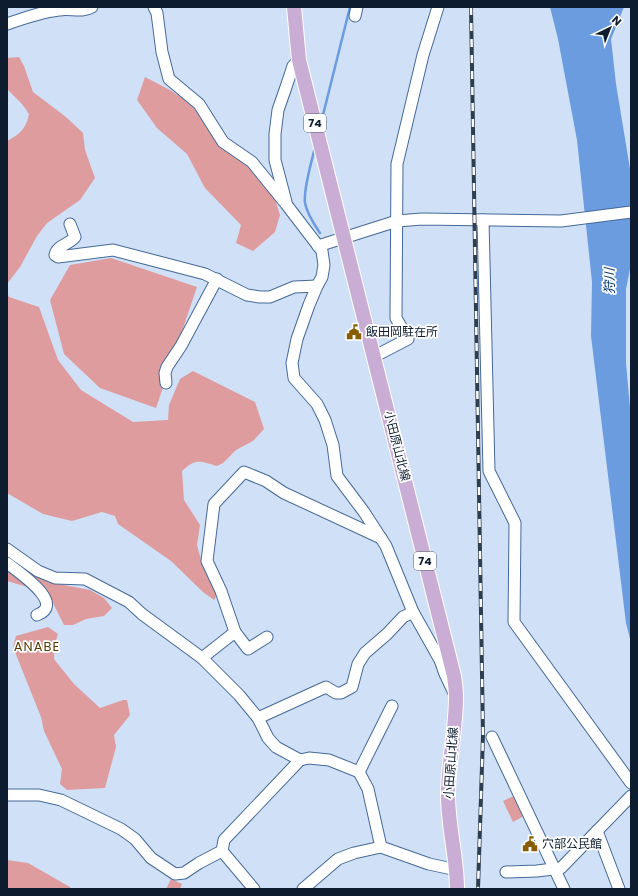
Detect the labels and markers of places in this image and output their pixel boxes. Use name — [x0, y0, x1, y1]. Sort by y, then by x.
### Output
public building icon: 飯田岡駐在所 — [345, 323, 363, 341]
place label: 飯田岡駐在所 — [366, 323, 438, 340]
public building icon: 穴部公民館 — [521, 835, 539, 853]
place label: 穴部公民館 — [542, 835, 602, 852]

